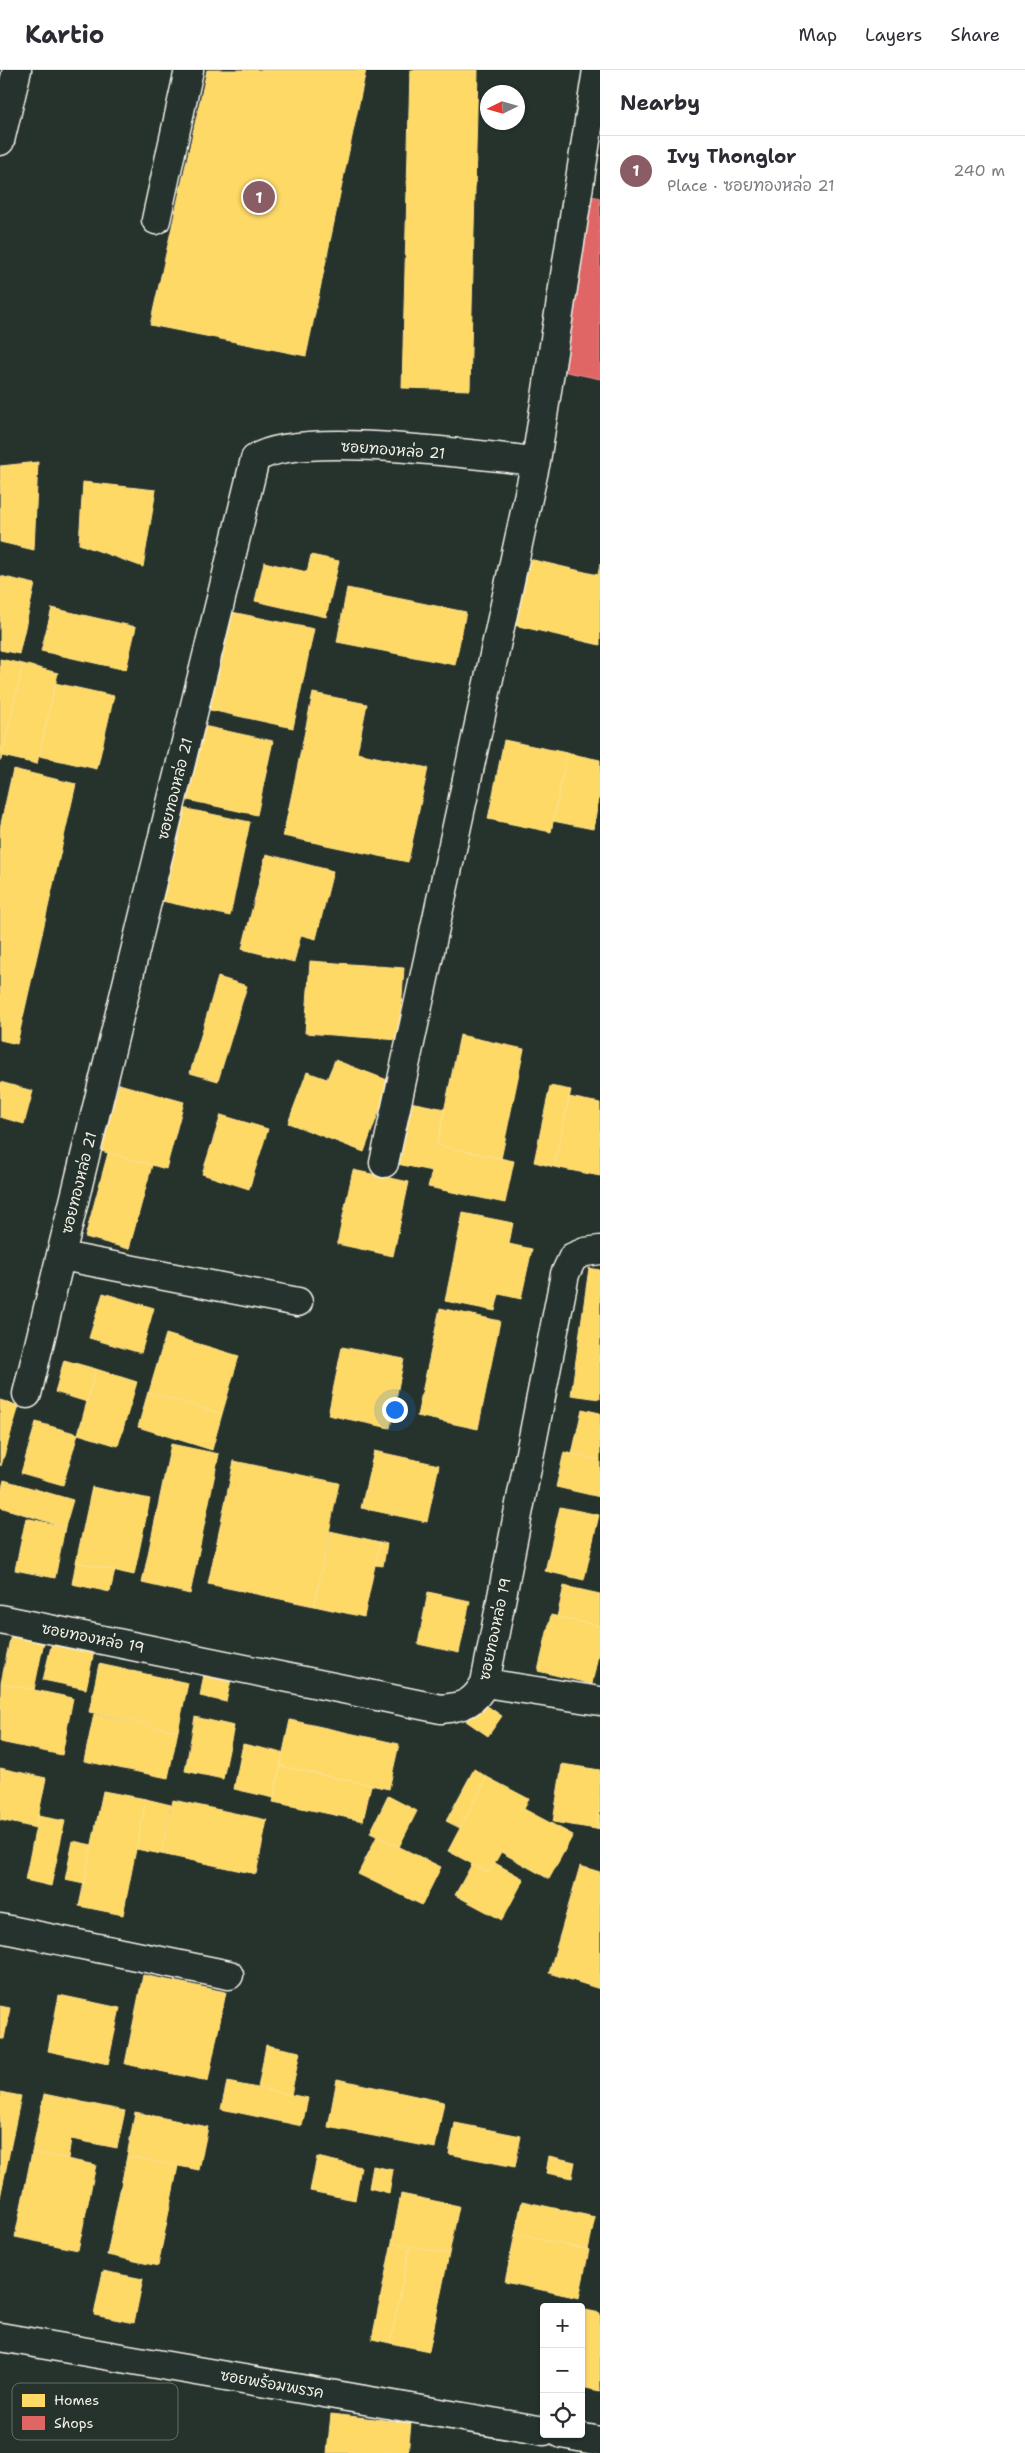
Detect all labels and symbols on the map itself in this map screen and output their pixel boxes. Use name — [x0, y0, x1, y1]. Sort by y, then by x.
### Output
north arrow — [480, 85, 525, 130]
pin: 1 — [243, 178, 275, 216]
street label: ซอยทองหล่อ 21 — [340, 436, 446, 464]
street label: ซอยทองหล่อ 21 — [153, 736, 197, 842]
street label: ซอยทองหล่อ 21 — [57, 1130, 101, 1236]
your location — [382, 1397, 408, 1423]
street label: ซอยทองหล่อ 19 — [474, 1576, 516, 1682]
street label: ซอยทองหล่อ 19 — [40, 1618, 146, 1658]
street label: ซอยพร้อมพรรค — [219, 2365, 325, 2403]
legend — [12, 2383, 178, 2440]
text: Homes — [54, 2391, 99, 2409]
text: Shops — [54, 2414, 93, 2432]

